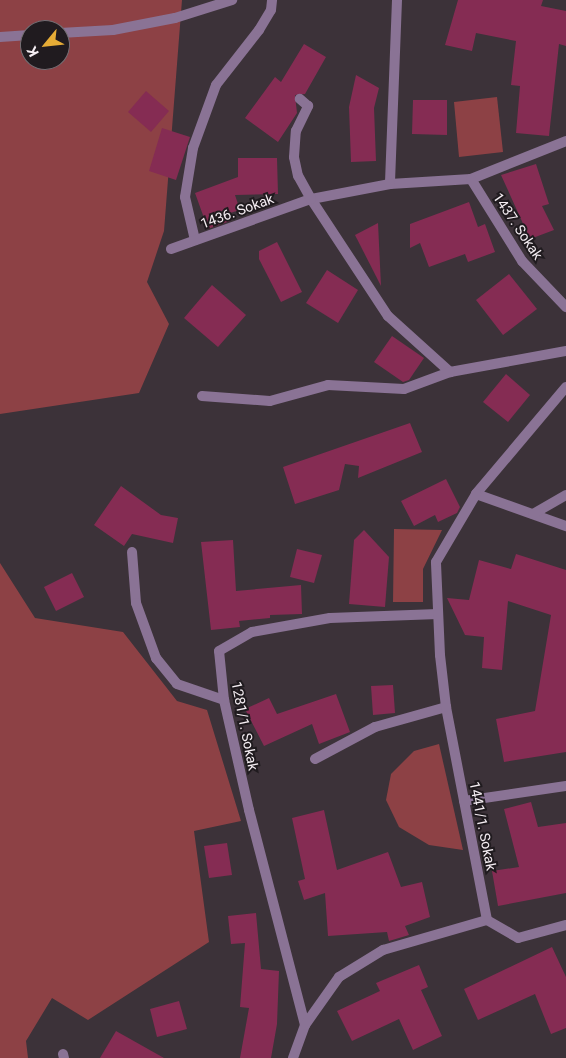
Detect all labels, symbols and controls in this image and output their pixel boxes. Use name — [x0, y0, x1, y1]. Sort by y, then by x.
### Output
north arrow — [20, 20, 70, 70]
text: K — [23, 44, 42, 59]
street label: 1437. Sokak — [490, 189, 546, 263]
street label: 1436. Sokak — [198, 190, 276, 232]
street label: 1281/1. Sokak — [228, 680, 262, 772]
street label: 1441/1. Sokak — [466, 780, 500, 872]

